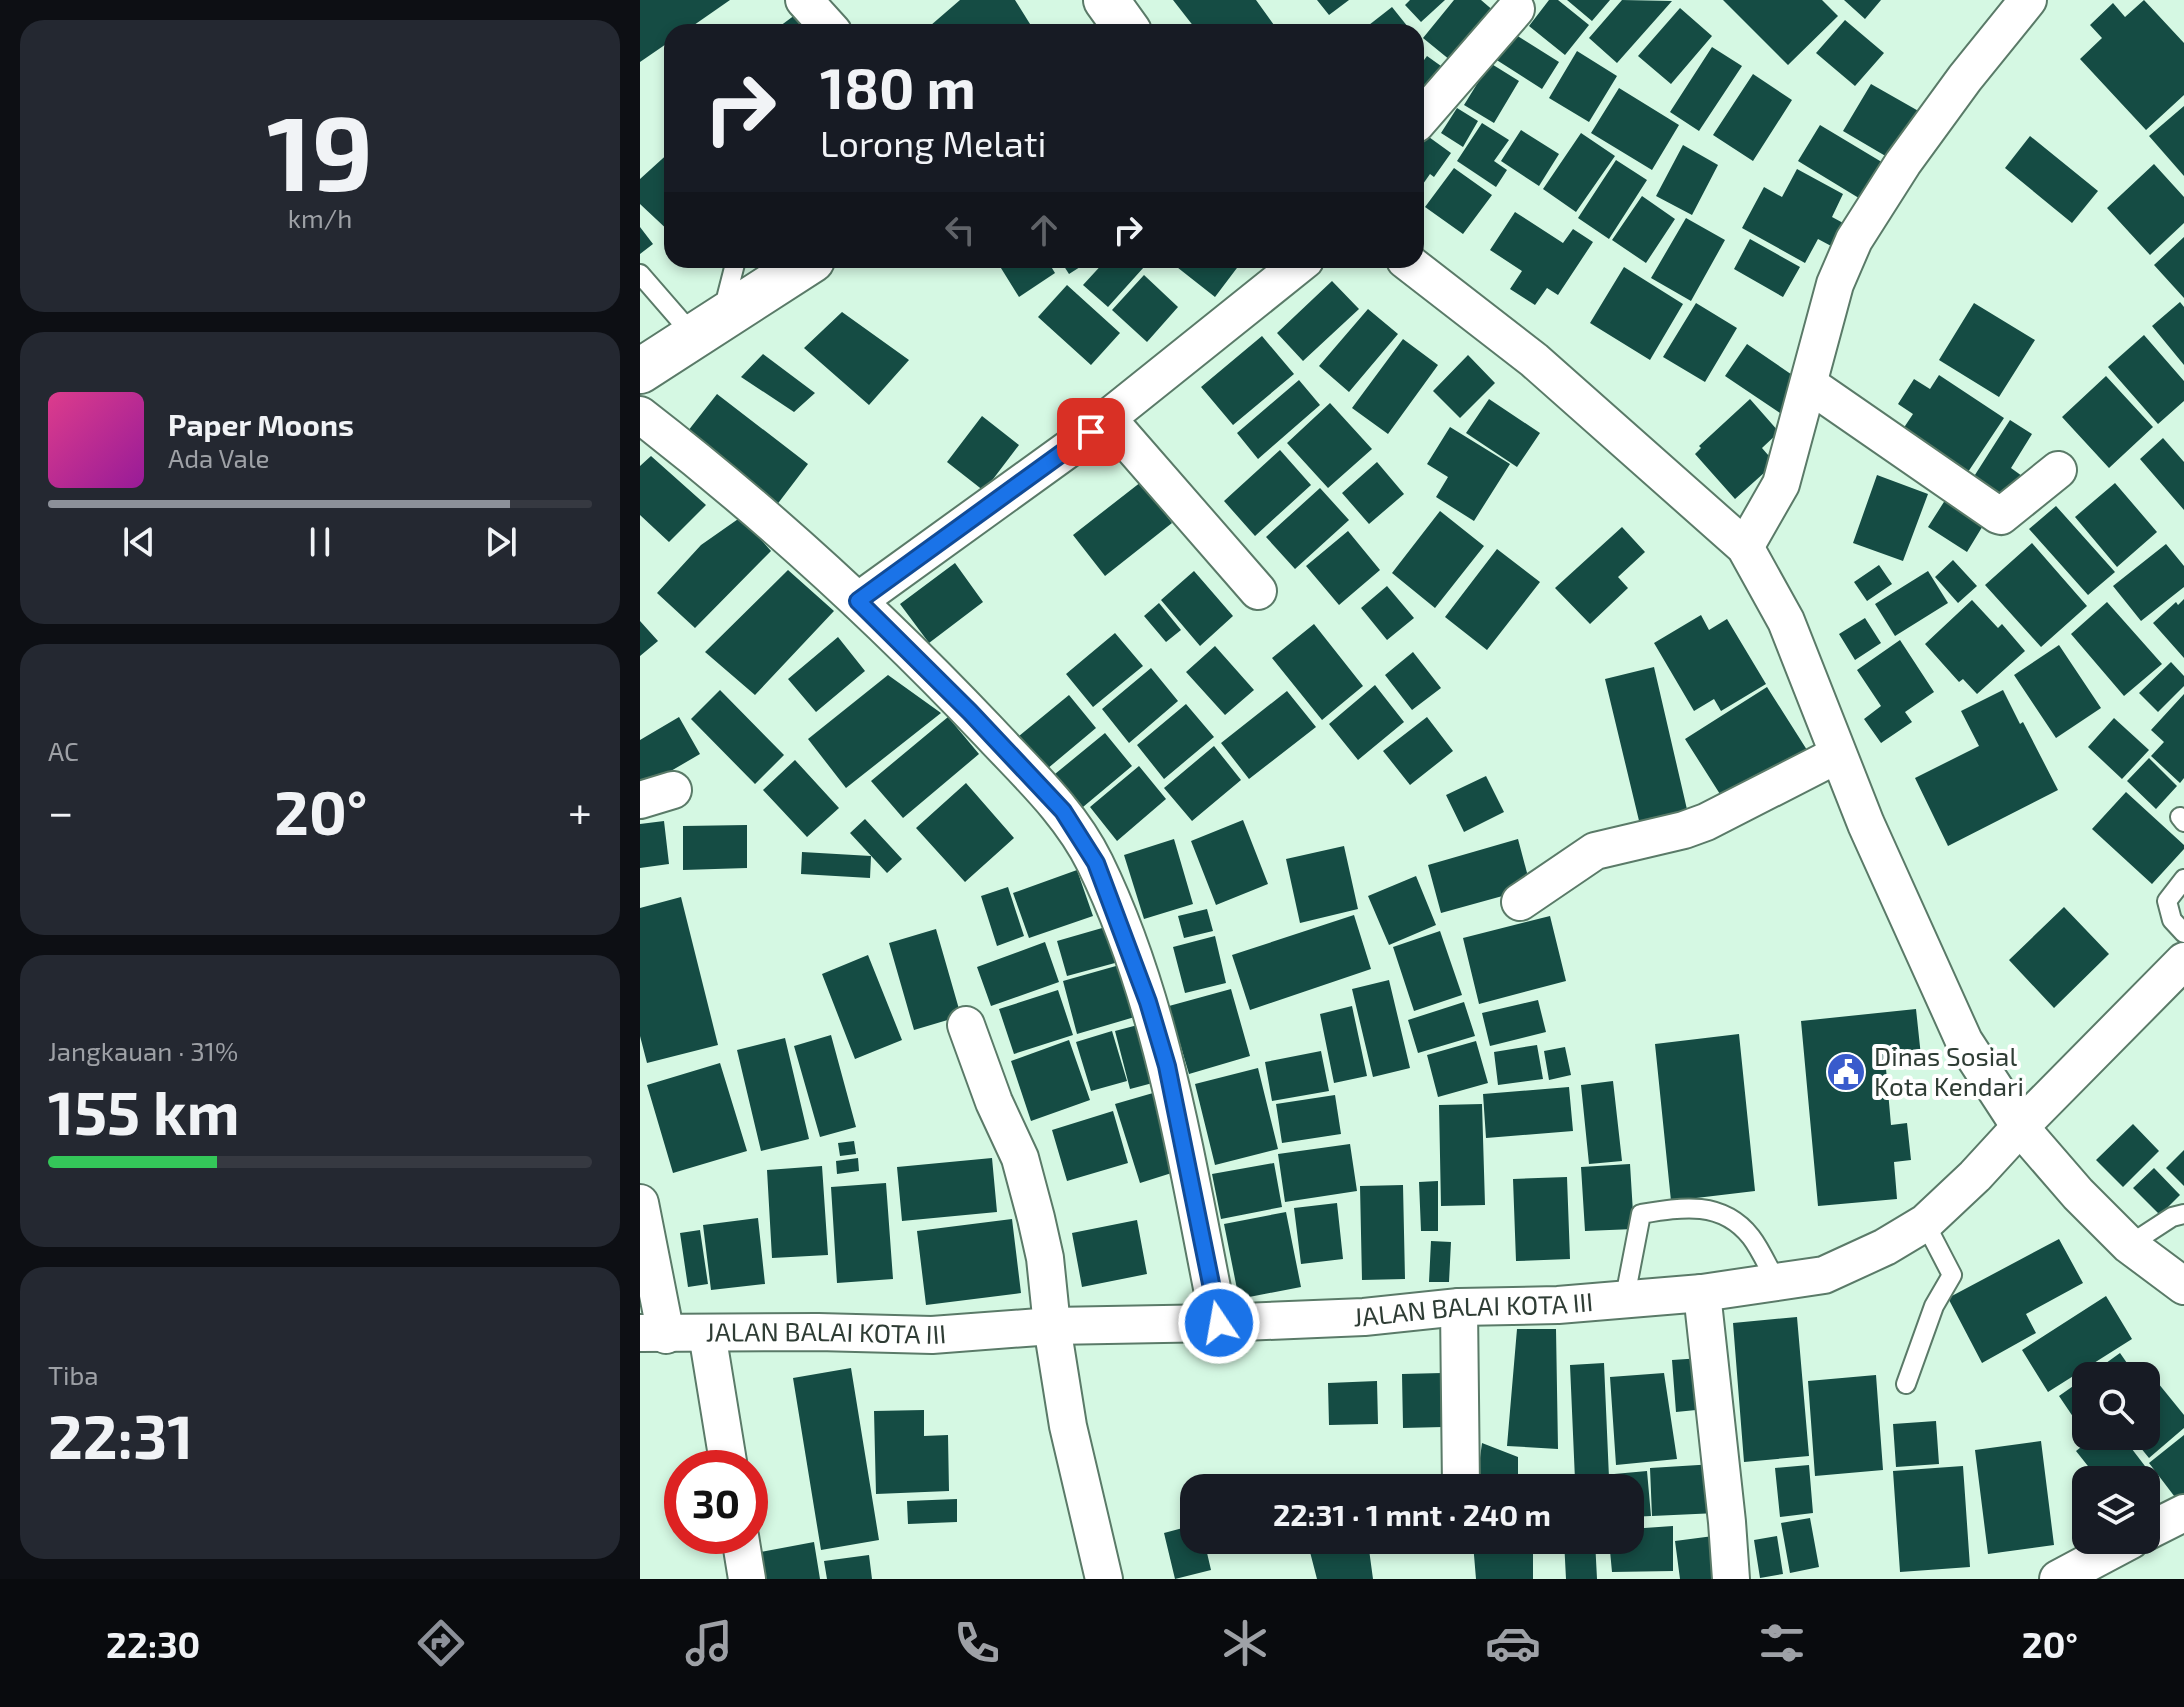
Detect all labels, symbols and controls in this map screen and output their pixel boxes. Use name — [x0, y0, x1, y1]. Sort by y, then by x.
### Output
text: 180 m — [820, 53, 976, 120]
icon: right — [688, 56, 792, 160]
text: 19 — [267, 87, 373, 212]
text: Lorong Melati — [820, 121, 1046, 164]
text: km/h — [288, 202, 352, 233]
icon: left — [938, 208, 982, 252]
icon: ahead — [1022, 208, 1066, 252]
icon: right — [1106, 208, 1150, 252]
pin — [1057, 398, 1125, 466]
text: Paper Moons — [168, 406, 354, 442]
icon: arrive — [1069, 410, 1113, 454]
text: Ada Vale — [168, 442, 270, 473]
icon: previous — [117, 520, 161, 564]
icon: pause — [298, 520, 342, 564]
icon: next — [479, 520, 523, 564]
text: AC — [48, 735, 79, 766]
text: 20° — [274, 775, 367, 847]
text: − — [48, 784, 74, 837]
text: + — [568, 784, 592, 837]
text: Jangkauan · 31% — [48, 1035, 238, 1066]
place label: Dinas Sosial Kota Kendari — [1874, 1040, 2024, 1101]
public building icon: Dinas Sosial Kota Kendari — [1825, 1051, 1867, 1093]
text: 155 km — [48, 1075, 240, 1147]
position arrow — [1177, 1281, 1261, 1365]
street label: JALAN BALAI KOTA III — [1353, 1285, 1594, 1331]
street label: JALAN BALAI KOTA III — [706, 1315, 947, 1349]
text: Tiba — [48, 1359, 99, 1390]
map controls — [2072, 1362, 2160, 1554]
button: search — [2072, 1362, 2160, 1450]
text: 22:31 — [48, 1399, 193, 1471]
speed limit sign: 30 — [664, 1450, 768, 1554]
button: layers — [2072, 1466, 2160, 1554]
text: 22:31 · 1 mnt · 240 m — [1273, 1496, 1551, 1532]
icon: directions — [413, 1615, 469, 1671]
icon: music — [681, 1615, 737, 1671]
icon: phone — [949, 1615, 1005, 1671]
icon: climate — [1217, 1615, 1273, 1671]
icon: car — [1485, 1615, 1541, 1671]
icon: filters — [1754, 1615, 1810, 1671]
text: 22:30 — [106, 1622, 200, 1665]
text: 20° — [2022, 1622, 2078, 1665]

